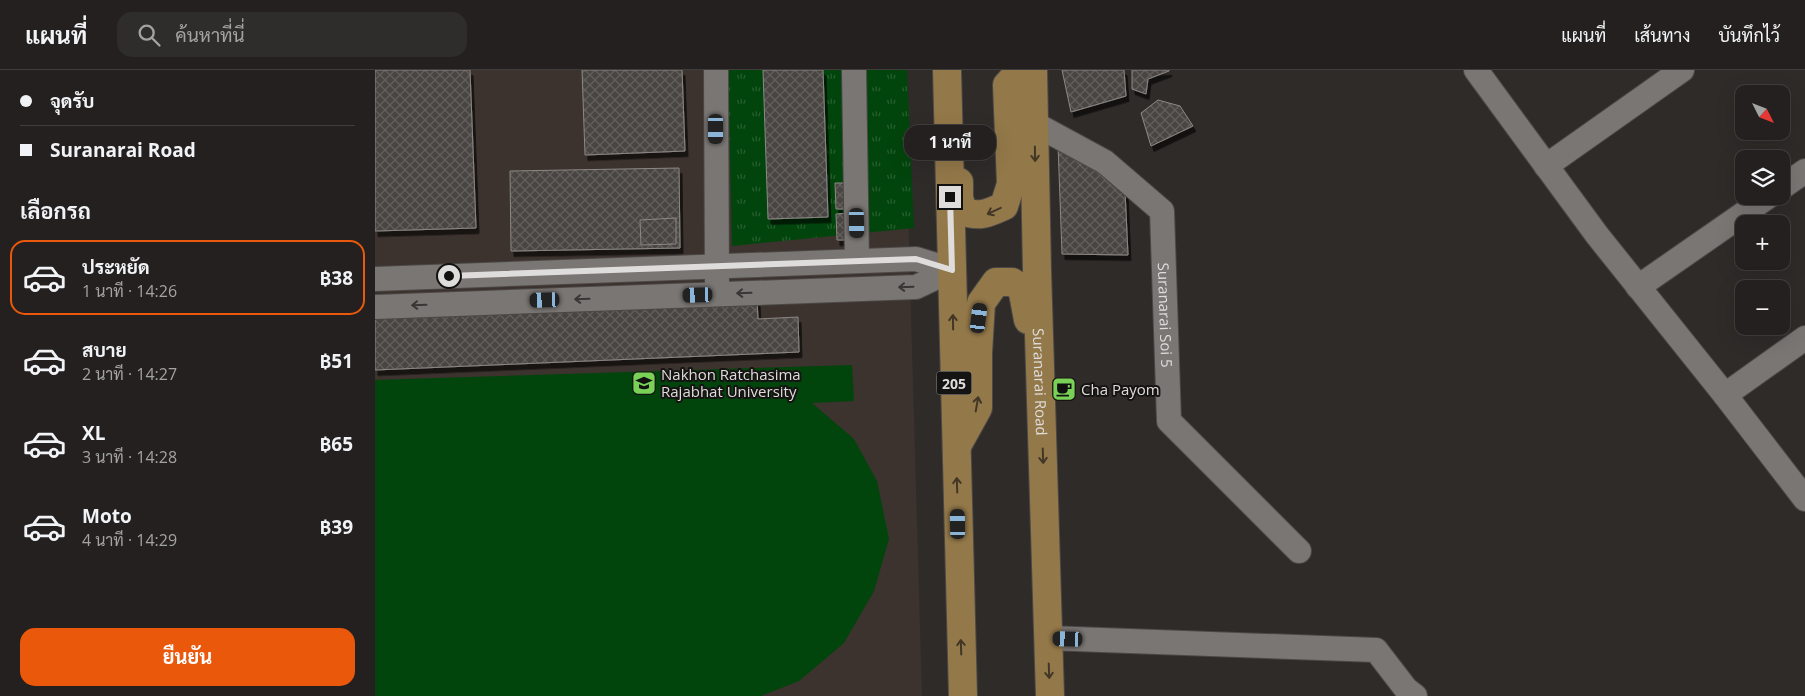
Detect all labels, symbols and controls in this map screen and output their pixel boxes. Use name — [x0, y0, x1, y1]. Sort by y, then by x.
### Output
search box — [117, 12, 467, 57]
text: แผนที่ — [25, 18, 87, 51]
icon: search — [135, 21, 163, 49]
text: ค้นหาที่นี่ — [175, 22, 245, 48]
text: แผนที่ — [1561, 23, 1606, 47]
text: เส้นทาง — [1634, 23, 1690, 47]
text: บันทึกไว้ — [1718, 23, 1780, 47]
north arrow — [1735, 85, 1790, 140]
map controls — [1735, 85, 1790, 335]
text: จุดรับ — [50, 88, 94, 114]
car — [708, 114, 723, 144]
callout: 1 นาที — [904, 124, 996, 160]
text: 1 นาที — [929, 131, 971, 153]
text: Suranarai Road — [50, 137, 196, 163]
one-way arrow — [1030, 145, 1040, 161]
button: layers — [1735, 150, 1790, 205]
route end — [939, 186, 961, 208]
text: เลือกรถ — [20, 195, 91, 225]
one-way arrow — [987, 206, 1002, 216]
car — [849, 208, 864, 238]
button: + — [1735, 215, 1790, 270]
text: ประหยัด — [82, 254, 150, 280]
icon: car — [22, 255, 67, 300]
street label: Suranarai Soi 5 — [1154, 262, 1177, 368]
text: ฿38 — [320, 265, 353, 291]
route start — [438, 265, 460, 287]
text: 1 นาที · 14:26 — [82, 280, 177, 302]
button: − — [1735, 280, 1790, 335]
one-way arrow — [899, 283, 915, 292]
car — [682, 287, 713, 303]
one-way arrow — [736, 288, 752, 298]
car — [529, 292, 560, 308]
one-way arrow — [574, 294, 590, 304]
one-way arrow — [412, 301, 428, 310]
car — [969, 302, 988, 334]
one-way arrow — [948, 315, 958, 331]
street label: Suranarai Road — [1029, 328, 1052, 436]
text: สบาย — [82, 337, 127, 363]
icon: car — [22, 338, 67, 383]
text: ฿51 — [320, 348, 353, 374]
text: 2 นาที · 14:27 — [82, 363, 177, 385]
place label: Nakhon Ratchasima Rajabhat University — [661, 364, 801, 401]
school or university icon: Nakhon Ratchasima Rajabhat University — [631, 370, 657, 396]
road number: 205 — [937, 372, 971, 394]
cafe icon: Cha Payom — [1051, 376, 1077, 402]
place label: Cha Payom — [1081, 379, 1160, 399]
one-way arrow — [972, 397, 982, 413]
text: XL — [82, 420, 105, 446]
icon: car — [22, 421, 67, 466]
text: ฿65 — [320, 431, 353, 457]
text: 3 นาที · 14:28 — [82, 446, 177, 468]
one-way arrow — [1038, 448, 1047, 464]
one-way arrow — [952, 477, 962, 494]
text: Moto — [82, 503, 132, 529]
icon: car — [22, 504, 67, 549]
car — [950, 509, 965, 539]
text: ฿39 — [320, 514, 353, 540]
text: 4 นาที · 14:29 — [82, 529, 177, 551]
button: ยืนยัน — [20, 628, 355, 686]
car — [1052, 631, 1083, 647]
one-way arrow — [957, 640, 966, 656]
one-way arrow — [1045, 663, 1054, 679]

